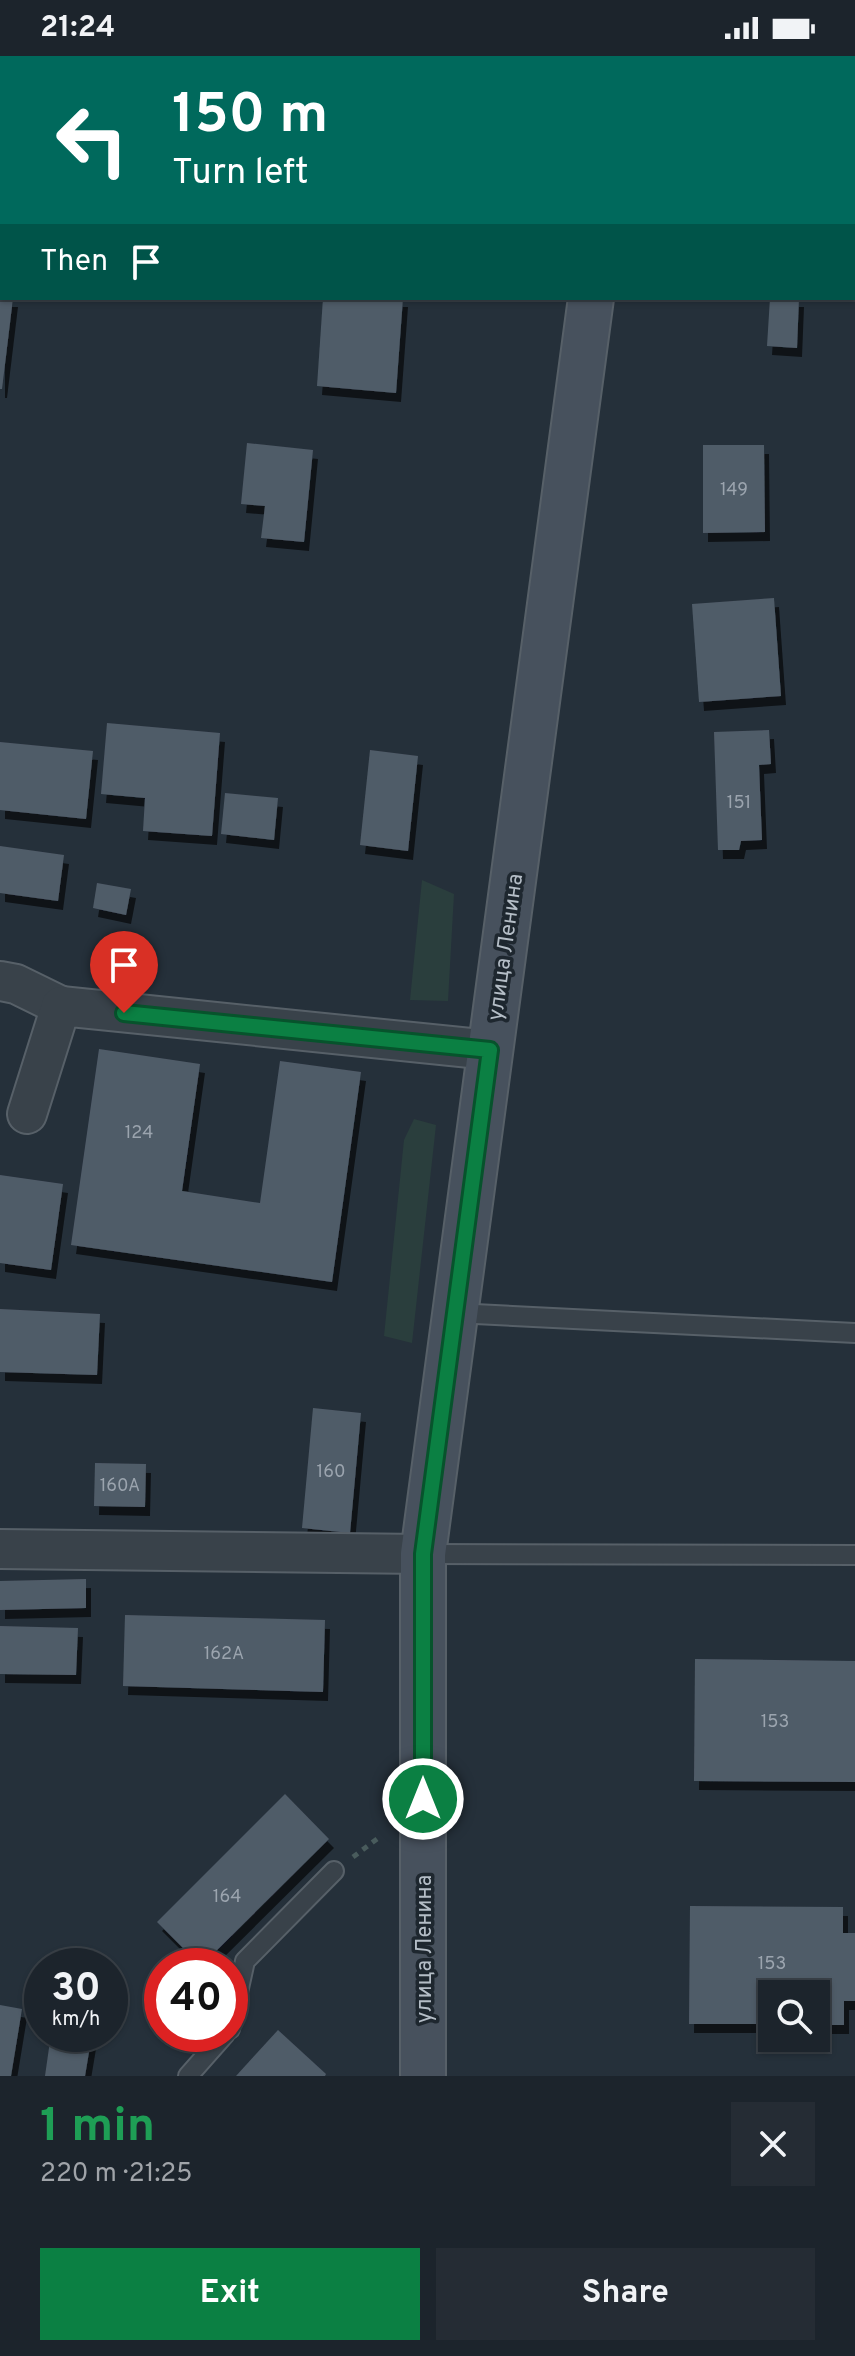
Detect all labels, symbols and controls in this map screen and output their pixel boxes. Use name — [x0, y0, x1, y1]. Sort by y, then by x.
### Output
text: 21:24 — [40, 10, 115, 47]
text: 150 m — [172, 82, 328, 152]
icon: left — [40, 88, 144, 192]
text: Turn left — [172, 151, 309, 197]
icon: arrive — [124, 240, 168, 284]
text: Then — [40, 244, 108, 281]
house number: 149 — [720, 479, 748, 502]
house number: 151 — [727, 792, 751, 815]
street label: улица Ленина — [483, 872, 530, 1023]
pin — [90, 931, 158, 1013]
icon: arrive — [102, 943, 146, 987]
house number: 124 — [125, 1122, 153, 1145]
house number: 160 — [316, 1461, 346, 1484]
house number: 160А — [100, 1475, 140, 1498]
house number: 162А — [204, 1643, 244, 1666]
house number: 153 — [761, 1711, 789, 1734]
position arrow — [381, 1757, 465, 1841]
street label: улица Ленина — [412, 1875, 439, 2023]
house number: 164 — [213, 1886, 241, 1909]
speed limit sign: 40 — [144, 1948, 248, 2052]
house number: 153 — [758, 1953, 786, 1976]
text: 30 — [51, 1965, 101, 2015]
map controls — [758, 1980, 830, 2052]
button: search — [758, 1980, 830, 2052]
text: km/h — [52, 2007, 100, 2033]
text: 1 min — [40, 2098, 155, 2158]
button: close — [731, 2102, 815, 2186]
text: 220 m · 21:25 — [40, 2158, 192, 2191]
button: Exit — [40, 2248, 420, 2340]
button: Share — [436, 2248, 815, 2340]

